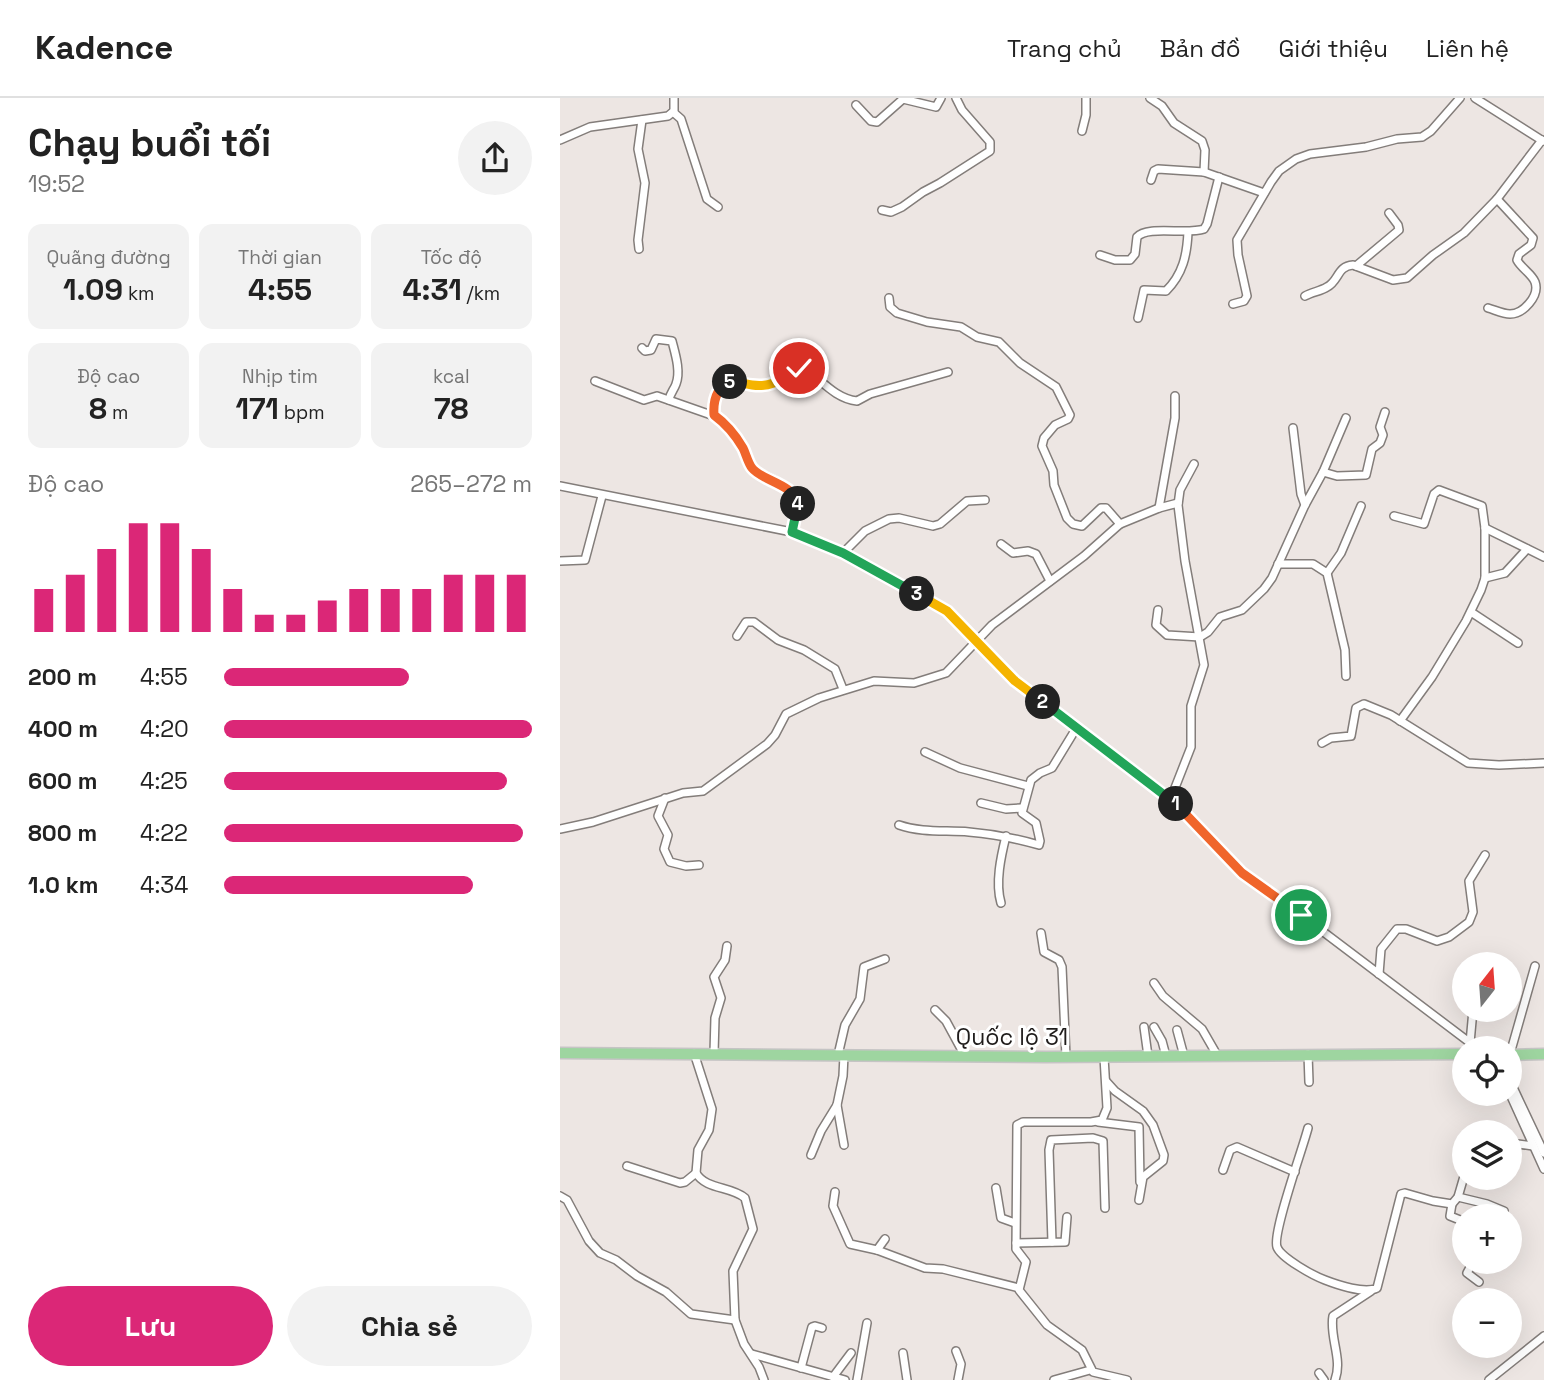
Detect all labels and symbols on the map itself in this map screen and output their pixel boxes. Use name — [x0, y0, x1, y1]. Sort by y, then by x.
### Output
pin — [769, 338, 829, 398]
pin: 5 — [712, 364, 748, 400]
pin: 4 — [780, 486, 816, 522]
pin: 3 — [900, 576, 934, 612]
pin: 2 — [1026, 684, 1060, 720]
pin: 1 — [1158, 786, 1194, 822]
pin — [1271, 885, 1331, 945]
north arrow — [1452, 952, 1522, 1022]
street label: Quốc lộ 31 — [956, 1022, 1068, 1052]

